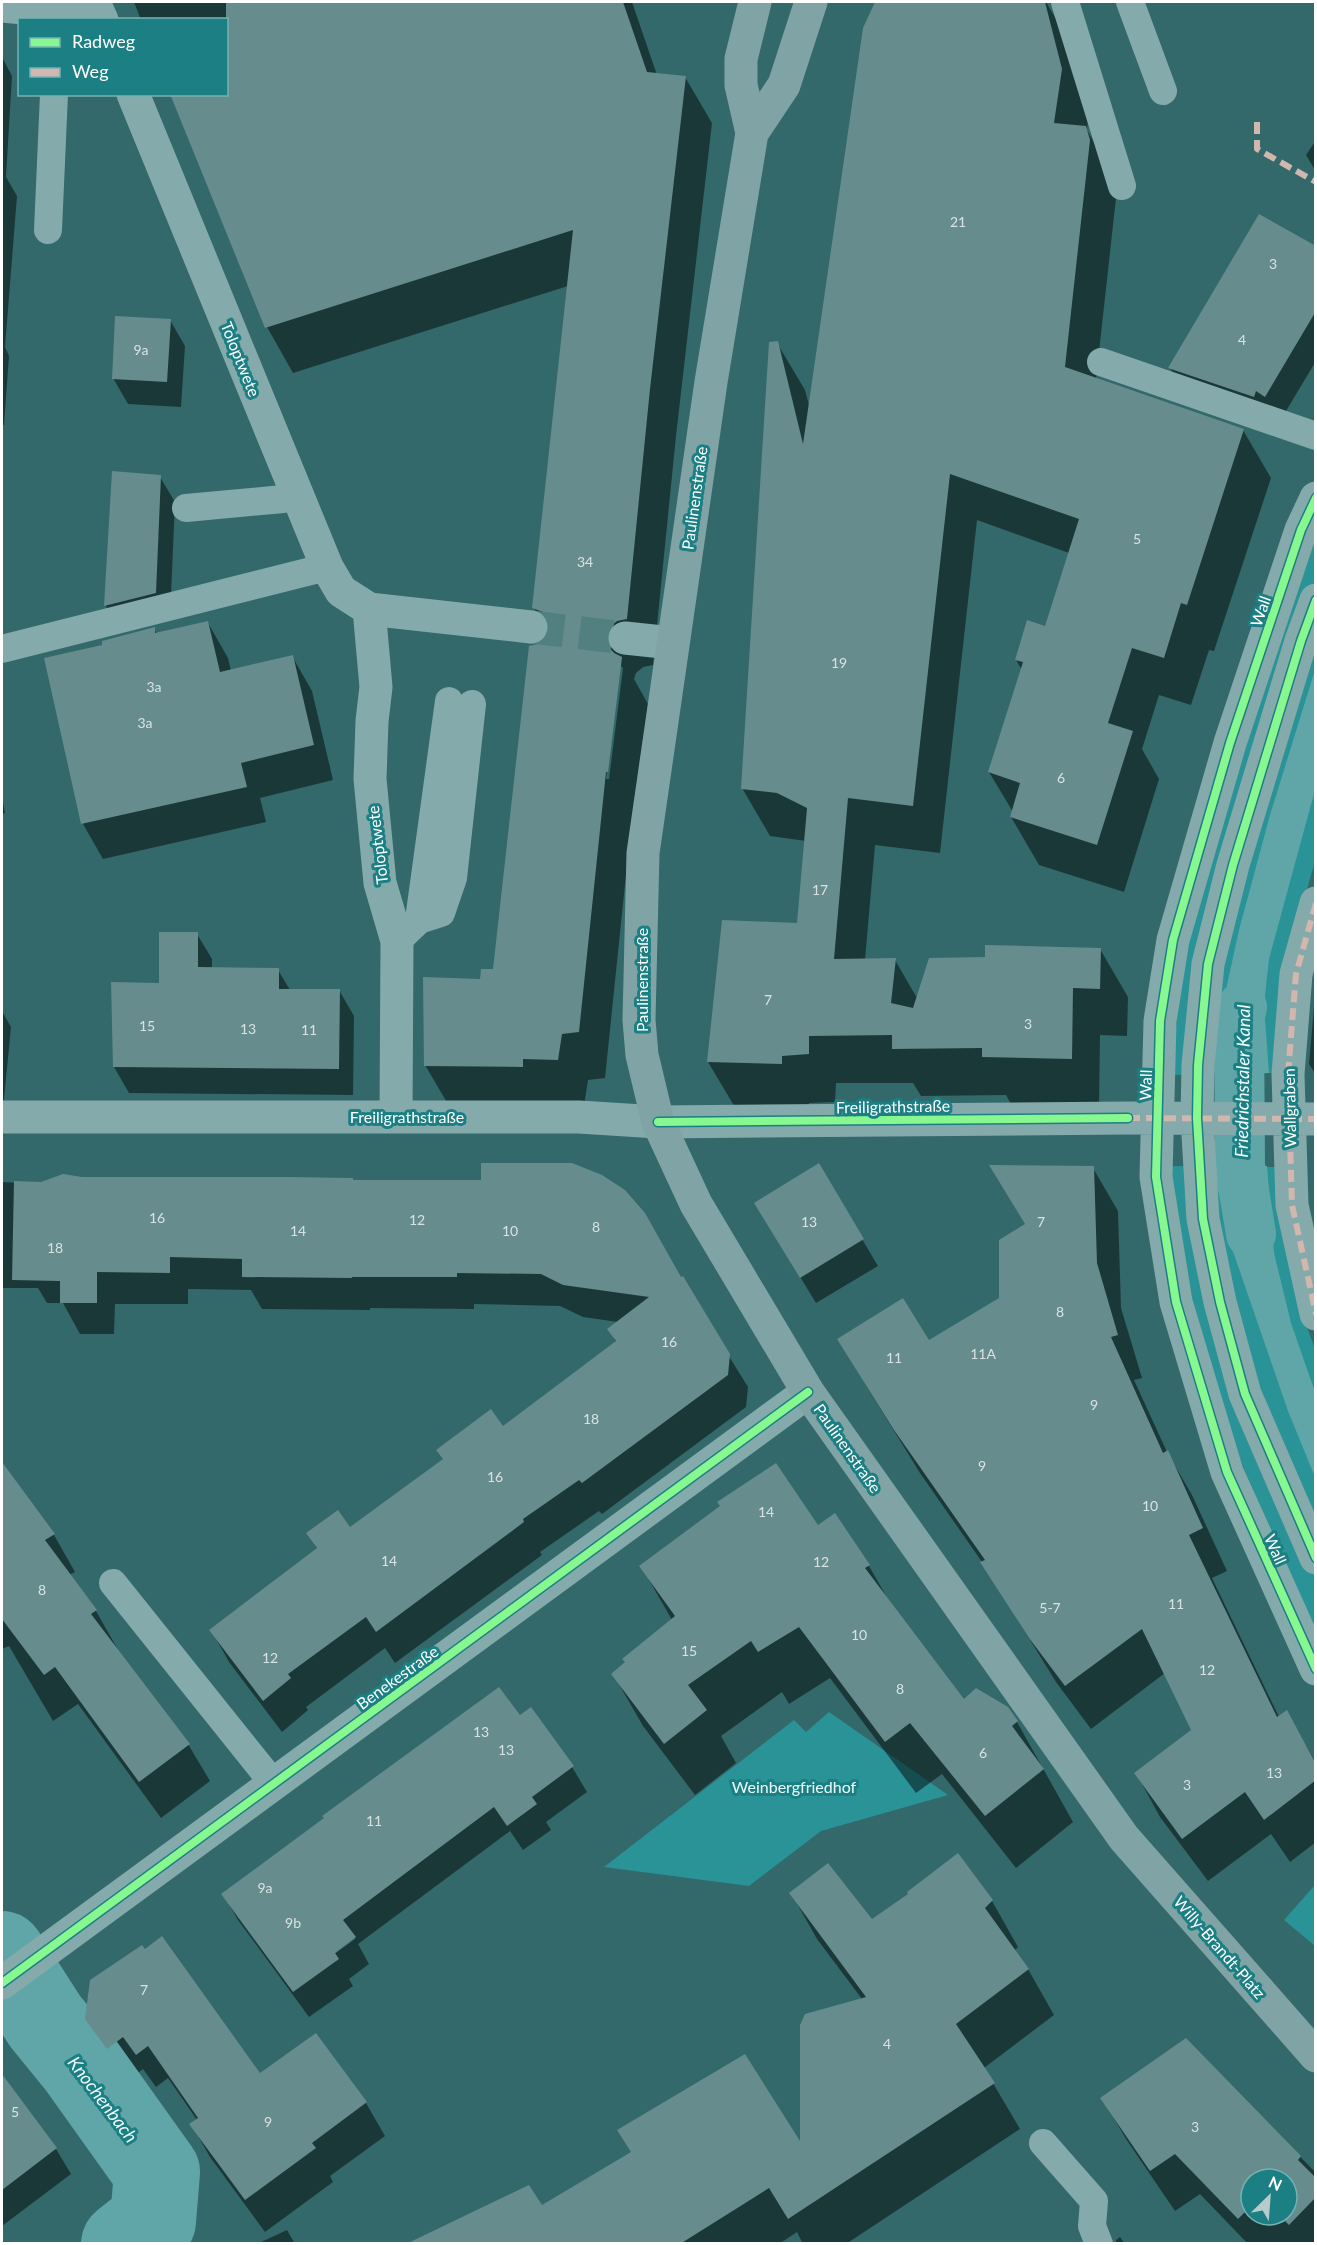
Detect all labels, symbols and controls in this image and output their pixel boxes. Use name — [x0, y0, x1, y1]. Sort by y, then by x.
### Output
legend — [18, 18, 228, 96]
text: Radweg — [72, 30, 135, 52]
text: Weg — [72, 60, 109, 82]
house number: 21 — [950, 213, 966, 230]
house number: 3 — [1269, 255, 1277, 272]
street label: Toloptwete — [217, 319, 265, 399]
house number: 4 — [1238, 331, 1246, 348]
house number: 9a — [133, 341, 149, 358]
street label: Paulinenstraße — [677, 445, 711, 551]
house number: 5 — [1133, 530, 1141, 547]
house number: 34 — [577, 553, 593, 570]
street label: Wall — [1246, 593, 1274, 629]
house number: 19 — [831, 654, 847, 671]
house number: 3a — [146, 678, 162, 695]
house number: 3a — [137, 714, 153, 731]
house number: 6 — [1057, 769, 1065, 786]
street label: Toloptwete — [363, 805, 391, 885]
house number: 17 — [812, 881, 828, 898]
street label: Paulinenstraße — [632, 928, 651, 1032]
house number: 7 — [764, 991, 772, 1008]
water label: Friedrichstaler Kanal — [1230, 1004, 1254, 1158]
house number: 3 — [1024, 1015, 1032, 1032]
house number: 15 — [139, 1017, 155, 1034]
house number: 13 — [240, 1020, 256, 1037]
house number: 11 — [301, 1021, 317, 1038]
street label: Wallgraben — [1279, 1068, 1299, 1148]
street label: Wall — [1135, 1069, 1155, 1101]
street label: Freiligrathstraße — [836, 1096, 950, 1116]
street label: Freiligrathstraße — [350, 1107, 464, 1126]
house number: 16 — [149, 1209, 165, 1226]
house number: 12 — [409, 1211, 425, 1228]
house number: 13 — [801, 1213, 817, 1230]
house number: 7 — [1037, 1213, 1045, 1230]
house number: 8 — [592, 1218, 600, 1235]
house number: 14 — [290, 1222, 306, 1239]
house number: 10 — [502, 1222, 518, 1239]
house number: 18 — [47, 1239, 63, 1256]
house number: 8 — [1056, 1303, 1064, 1320]
house number: 16 — [661, 1333, 677, 1350]
house number: 11A — [970, 1345, 996, 1362]
house number: 11 — [886, 1349, 902, 1366]
house number: 9 — [1090, 1396, 1098, 1413]
street label: Paulinenstraße — [810, 1400, 886, 1496]
house number: 18 — [583, 1410, 599, 1427]
house number: 9 — [978, 1457, 986, 1474]
house number: 16 — [487, 1468, 503, 1485]
house number: 10 — [1142, 1497, 1158, 1514]
house number: 14 — [758, 1503, 774, 1520]
street label: Wall — [1261, 1531, 1291, 1567]
house number: 14 — [381, 1552, 397, 1569]
house number: 12 — [813, 1553, 829, 1570]
house number: 8 — [38, 1581, 46, 1598]
house number: 11 — [1168, 1595, 1184, 1612]
house number: 5-7 — [1039, 1599, 1061, 1616]
house number: 10 — [851, 1626, 867, 1643]
street label: Benekestraße — [352, 1641, 442, 1713]
house number: 15 — [681, 1642, 697, 1659]
house number: 12 — [262, 1649, 278, 1666]
house number: 12 — [1199, 1661, 1215, 1678]
house number: 8 — [896, 1680, 904, 1697]
house number: 13 — [473, 1723, 489, 1740]
house number: 13 — [498, 1741, 514, 1758]
house number: 6 — [979, 1744, 987, 1761]
house number: 13 — [1266, 1764, 1282, 1781]
house number: 3 — [1183, 1776, 1191, 1793]
park label: Weinbergfriedhof — [732, 1777, 857, 1796]
house number: 11 — [366, 1812, 382, 1829]
house number: 9a — [257, 1879, 273, 1896]
street label: Willy-Brandt-Platz — [1170, 1892, 1270, 2002]
house number: 9b — [285, 1914, 301, 1931]
house number: 7 — [140, 1981, 148, 1998]
house number: 4 — [883, 2035, 891, 2052]
water label: Knochenbach — [63, 2052, 143, 2146]
house number: 5 — [11, 2103, 19, 2120]
house number: 9 — [264, 2113, 272, 2130]
house number: 3 — [1191, 2118, 1199, 2135]
north arrow — [1239, 2167, 1299, 2227]
text: N — [1266, 2172, 1285, 2194]

